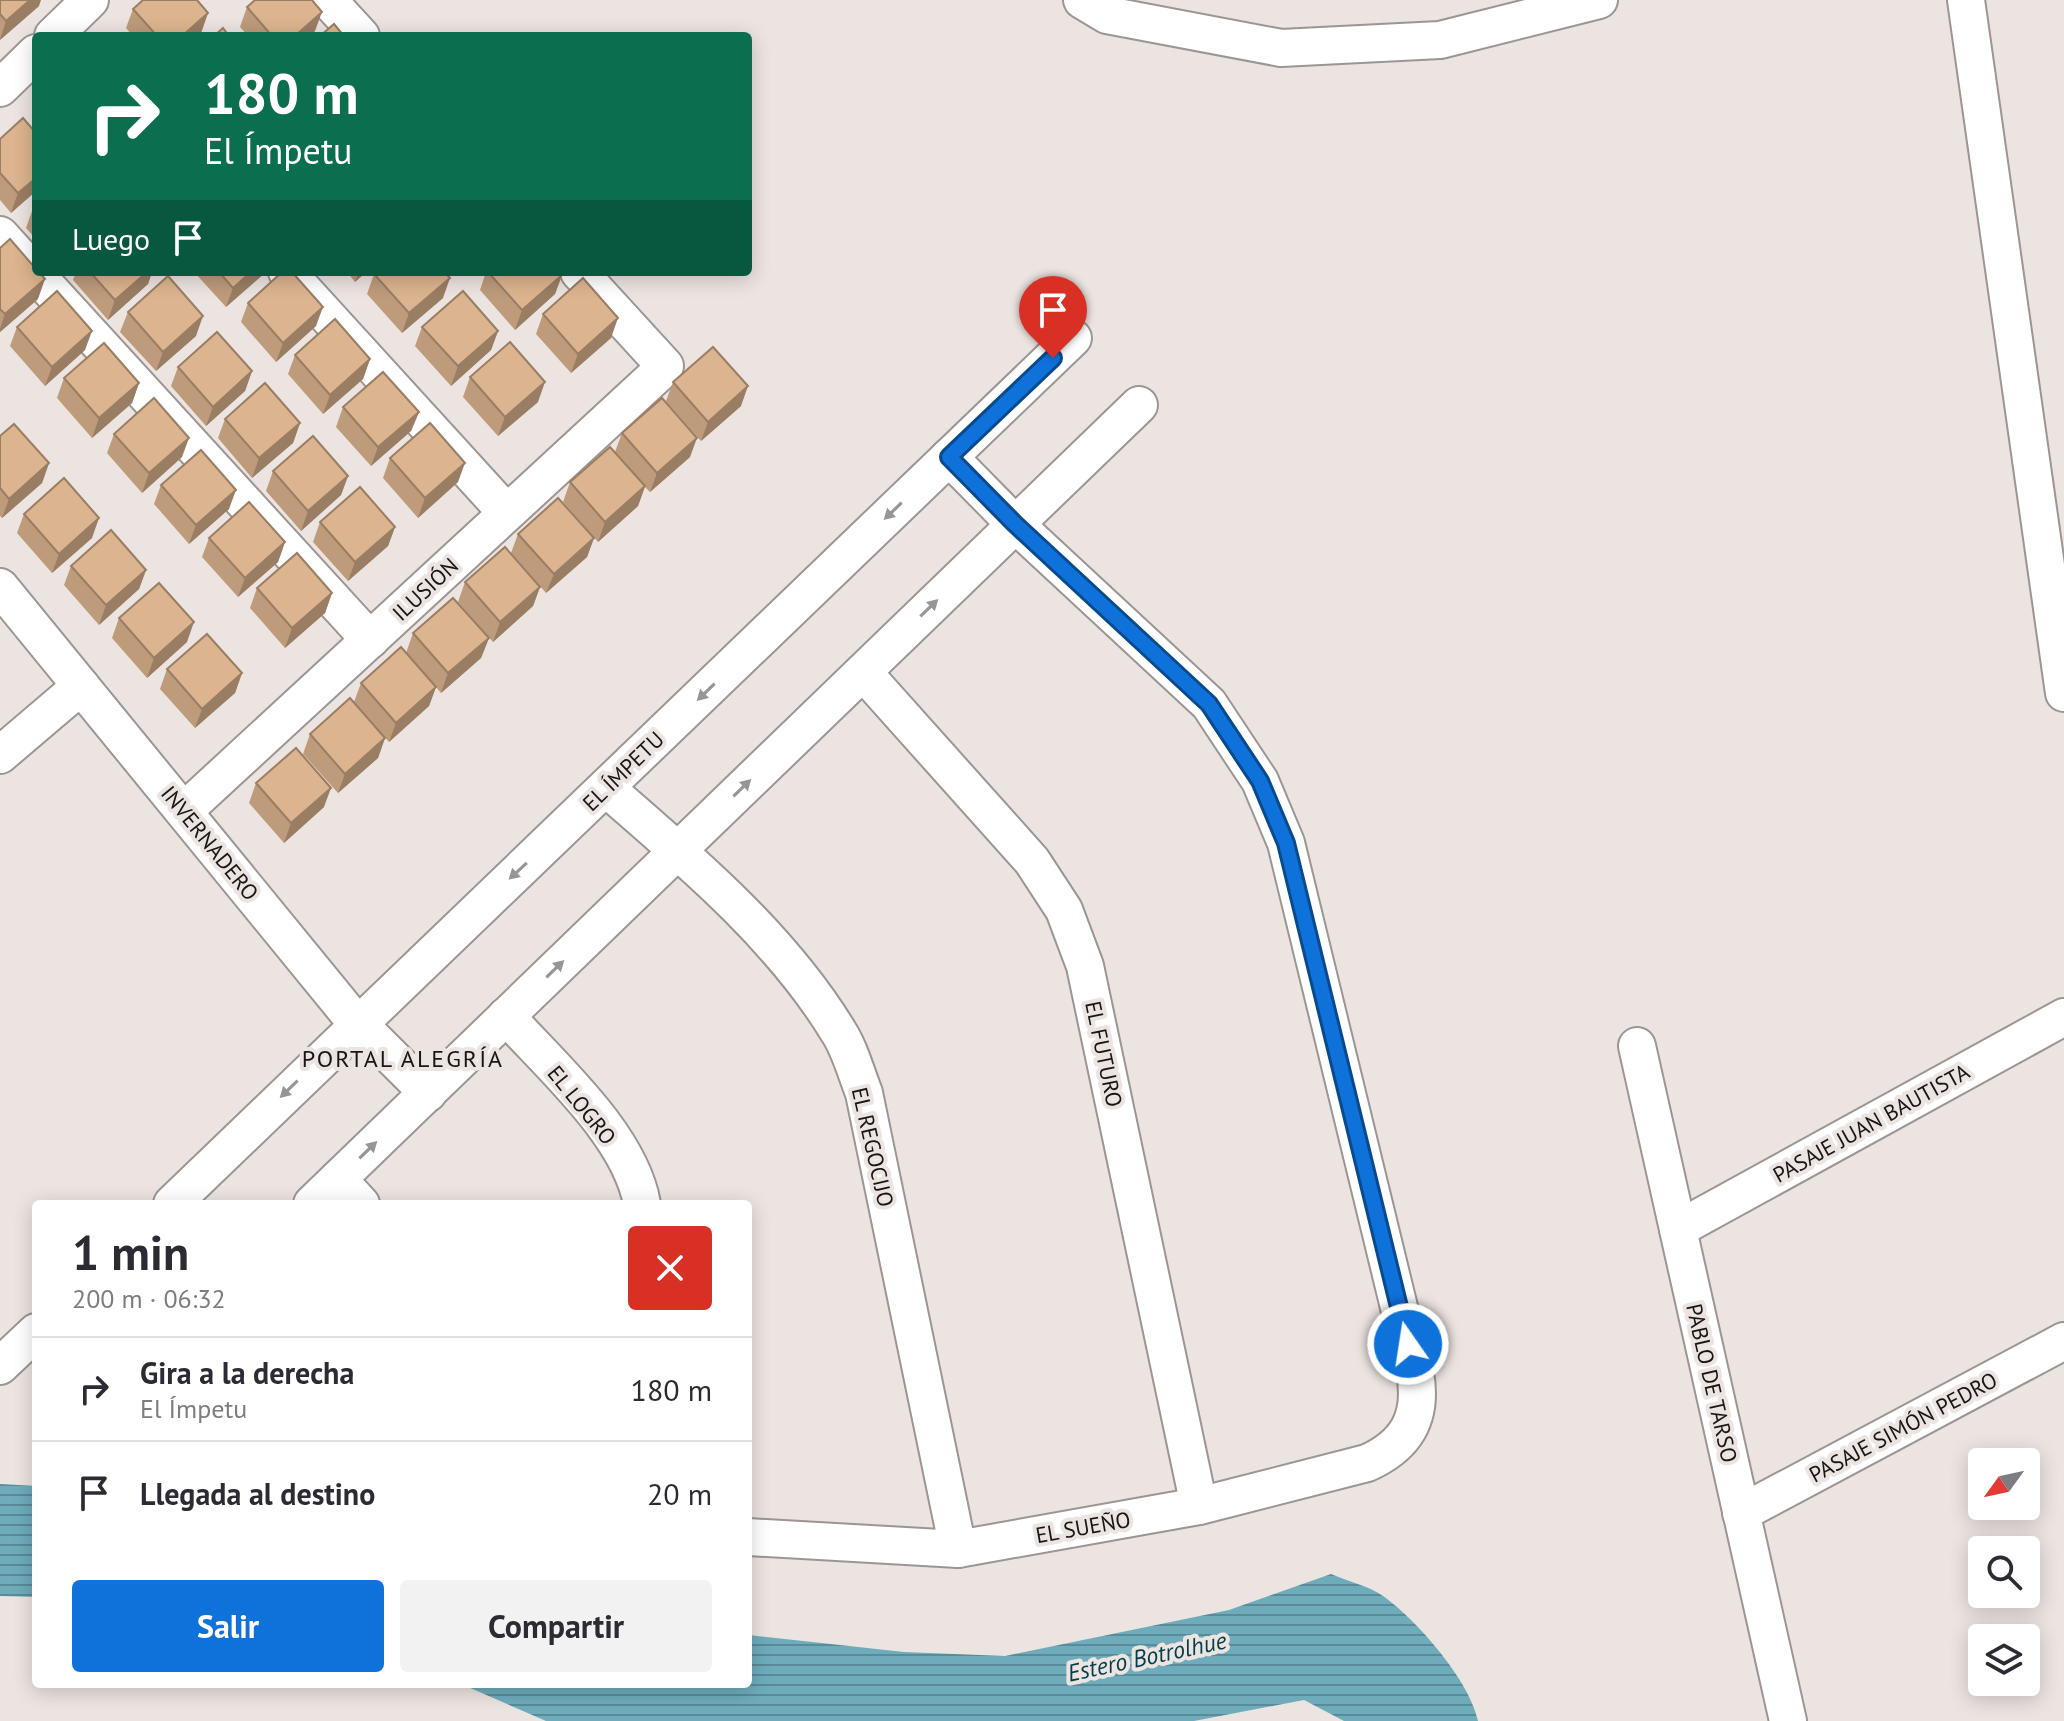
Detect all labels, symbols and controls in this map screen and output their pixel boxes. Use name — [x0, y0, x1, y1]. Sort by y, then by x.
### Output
text: 180 m — [204, 57, 359, 129]
icon: right — [72, 64, 176, 168]
text: El Ímpetu — [204, 127, 353, 174]
icon: arrive — [166, 216, 210, 260]
text: Luego — [72, 219, 150, 258]
pin — [1019, 276, 1087, 358]
icon: arrive — [1031, 288, 1075, 332]
one-way arrow — [884, 502, 903, 520]
street label: ILUSIÓN — [386, 551, 464, 627]
one-way arrow — [919, 599, 938, 617]
one-way arrow — [697, 682, 716, 700]
street label: EL ÍMPETU — [576, 725, 670, 817]
street label: INVERNADERO — [155, 780, 265, 906]
one-way arrow — [732, 780, 751, 798]
one-way arrow — [509, 861, 528, 880]
one-way arrow — [545, 960, 564, 979]
street label: EL FUTURO — [1079, 998, 1129, 1110]
district label: PORTAL ALEGRÍA — [302, 1043, 504, 1074]
street label: PASAJE JUAN BAUTISTA — [1768, 1057, 1974, 1189]
street label: EL LOGRO — [542, 1060, 622, 1150]
one-way arrow — [280, 1080, 299, 1098]
street label: EL REGOCIJO — [846, 1084, 900, 1210]
one-way arrow — [358, 1141, 377, 1160]
text: 1 min — [72, 1221, 189, 1283]
button: close — [628, 1226, 712, 1310]
text: 200 m · 06:32 — [72, 1282, 226, 1315]
street label: PABLO DE TARSO — [1680, 1301, 1744, 1465]
position arrow — [1366, 1302, 1450, 1386]
text: Gira a la derecha — [140, 1353, 354, 1392]
street label: PASAJE SIMÓN PEDRO — [1804, 1366, 2002, 1488]
icon: right — [72, 1367, 116, 1411]
text: 180 m — [631, 1370, 712, 1409]
text: El Ímpetu — [140, 1392, 247, 1425]
north arrow — [1968, 1448, 2040, 1520]
map controls — [1968, 1448, 2040, 1696]
icon: arrive — [72, 1471, 116, 1515]
text: Llegada al destino — [140, 1474, 375, 1513]
text: 20 m — [647, 1474, 712, 1513]
street label: EL SUEÑO — [1033, 1505, 1133, 1549]
button: search — [1968, 1536, 2040, 1608]
button: Salir — [72, 1580, 384, 1672]
button: Compartir — [400, 1580, 712, 1672]
button: layers — [1968, 1624, 2040, 1696]
water label: Estero Botrolhue — [1065, 1625, 1229, 1688]

